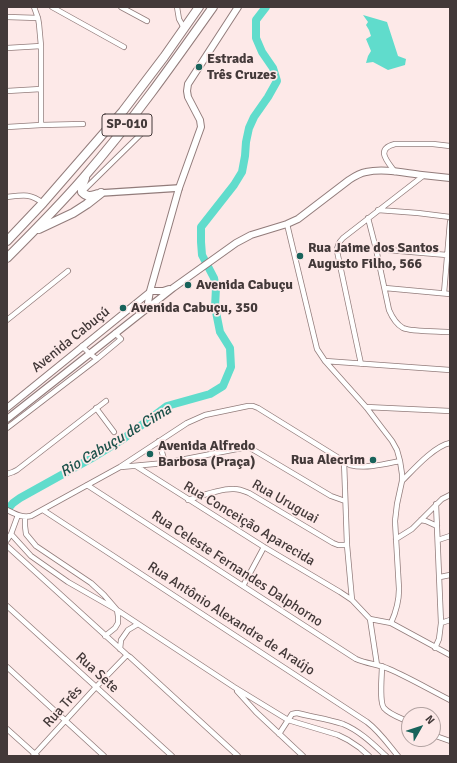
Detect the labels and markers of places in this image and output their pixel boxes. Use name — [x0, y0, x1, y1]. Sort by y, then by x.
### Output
place label: Estrada Três Cruzes — [207, 51, 276, 84]
marker: Estrada Três Cruzes — [194, 62, 204, 72]
place label: Rua Jaime dos Santos Augusto Filho, 566 — [308, 240, 439, 272]
marker: Rua Jaime dos Santos Augusto Filho, 566 — [295, 251, 305, 261]
place label: Avenida Cabuçu — [196, 277, 293, 293]
marker: Avenida Cabuçu — [183, 280, 193, 290]
place label: Avenida Cabuçu, 350 — [131, 300, 258, 316]
marker: Avenida Cabuçu, 350 — [118, 303, 128, 313]
place label: Avenida Alfredo Barbosa (Praça) — [158, 438, 256, 470]
marker: Avenida Alfredo Barbosa (Praça) — [145, 449, 155, 459]
place label: Rua Alecrim — [291, 452, 365, 468]
marker: Rua Alecrim — [368, 455, 378, 465]

